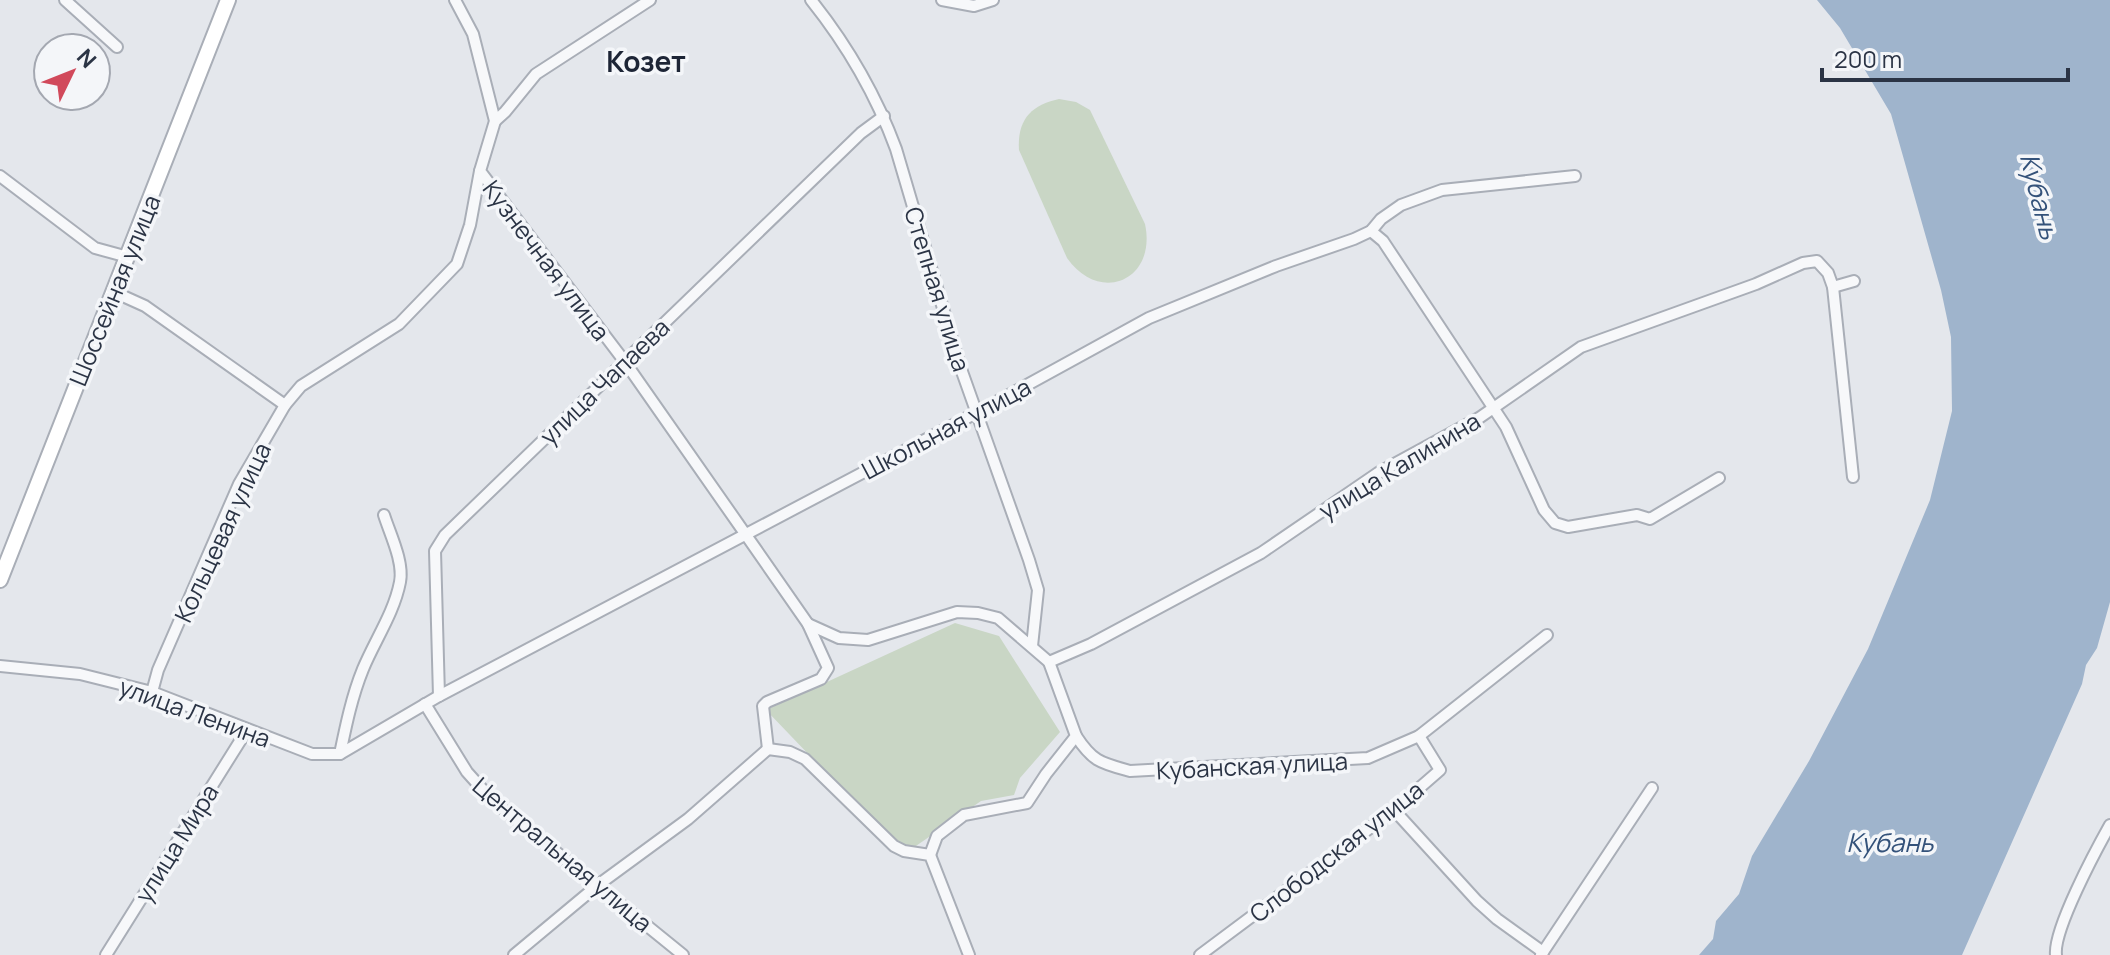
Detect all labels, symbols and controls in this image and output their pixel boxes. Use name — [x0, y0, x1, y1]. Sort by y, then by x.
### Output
north arrow — [32, 32, 112, 112]
scale bar — [1822, 32, 2068, 82]
text: N — [70, 42, 103, 74]
district label: Козет — [606, 42, 686, 80]
text: 200 m — [1834, 42, 1902, 75]
water label: Кубань — [2012, 150, 2068, 244]
street label: Кузнечная улица — [476, 173, 618, 347]
street label: Шоссейная улица — [61, 190, 167, 390]
street label: Степная улица — [897, 203, 979, 375]
street label: улица Чапаева — [532, 311, 676, 451]
street label: Школьная улица — [856, 369, 1036, 487]
street label: улица Калинина — [1312, 404, 1486, 526]
street label: Кольцевая улица — [166, 437, 278, 627]
street label: улица Ленина — [115, 669, 275, 755]
street label: Кубанская улица — [1155, 744, 1349, 786]
street label: Центральная улица — [466, 769, 660, 939]
street label: Слободская улица — [1242, 773, 1430, 929]
street label: улица Мира — [127, 777, 225, 909]
water label: Кубань — [1847, 824, 1935, 860]

